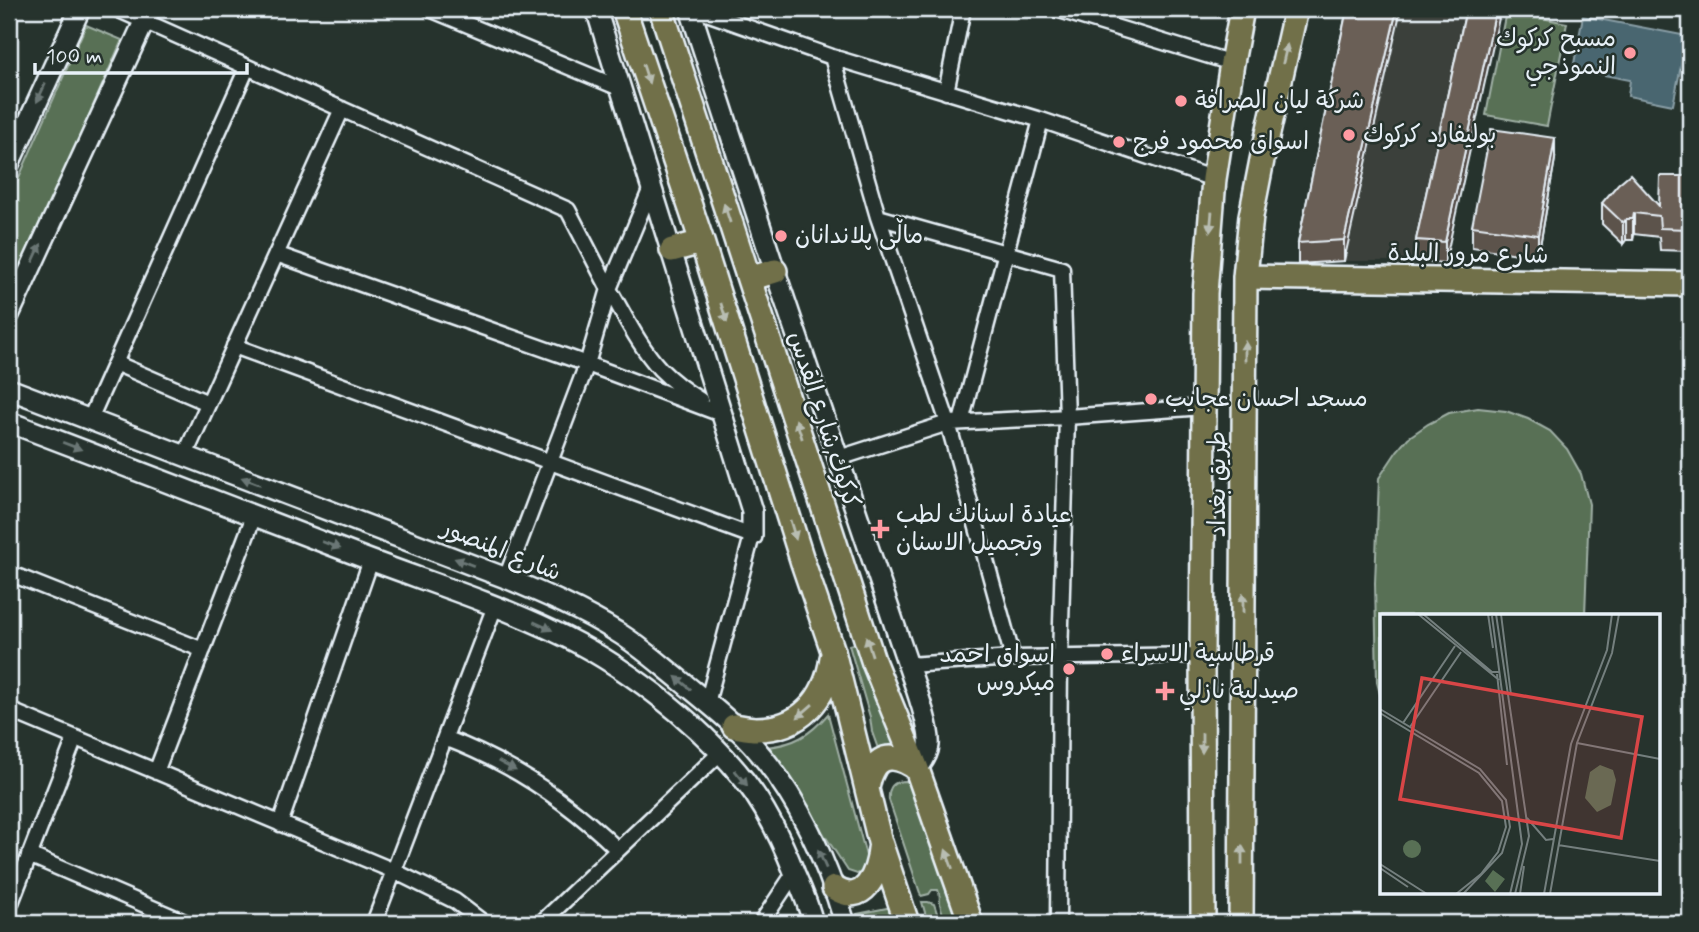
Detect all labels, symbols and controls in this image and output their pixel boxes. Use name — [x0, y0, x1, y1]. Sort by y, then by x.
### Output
place label: مسبح كركوك النموذجي — [1496, 24, 1616, 87]
scale bar — [35, 32, 247, 76]
text: 100 m — [46, 43, 102, 71]
one-way arrow — [1280, 43, 1291, 65]
marker: مسبح كركوك النموذجي — [1622, 45, 1638, 61]
one-way arrow — [641, 63, 652, 84]
one-way arrow — [36, 83, 47, 103]
place label: شركة ليان الصرافة — [1195, 86, 1364, 117]
marker: شركة ليان الصرافة — [1173, 93, 1189, 109]
place label: بوليفارد كركوك — [1363, 120, 1496, 151]
place label: اسواق محمود فرج — [1133, 127, 1309, 158]
marker: بوليفارد كركوك — [1341, 127, 1357, 143]
marker: اسواق محمود فرج — [1111, 134, 1127, 150]
one-way arrow — [722, 203, 732, 224]
one-way arrow — [1205, 211, 1216, 233]
place label: ماڵی پلاندانان — [795, 218, 923, 252]
marker: ماڵی پلاندانان — [773, 228, 789, 244]
street label: شارع مرور البلدة — [1387, 238, 1549, 272]
one-way arrow — [32, 243, 43, 263]
one-way arrow — [720, 303, 730, 324]
street label: كركوك,شارع القدس — [780, 328, 866, 512]
one-way arrow — [1239, 340, 1251, 362]
place label: مسجد احسان عجايب — [1165, 384, 1368, 415]
marker: مسجد احسان عجايب — [1143, 391, 1159, 407]
one-way arrow — [793, 419, 804, 440]
street label: طريق بغداد — [1203, 431, 1234, 537]
one-way arrow — [62, 441, 83, 452]
one-way arrow — [241, 475, 262, 486]
place label: عيادة اسنانك لطب وتجميل الاسنان — [896, 500, 1072, 559]
street label: شارع المنصور — [435, 512, 565, 589]
marker: عيادة اسنانك لطب وتجميل الاسنان — [870, 519, 890, 539]
one-way arrow — [788, 520, 798, 541]
one-way arrow — [320, 539, 341, 550]
one-way arrow — [453, 556, 474, 567]
one-way arrow — [1237, 592, 1249, 614]
inset map — [1380, 614, 1660, 894]
one-way arrow — [533, 620, 553, 632]
one-way arrow — [863, 635, 873, 656]
place label: قرطاسية الاسراء — [1121, 639, 1275, 670]
place label: اسواق احمد ميكروس — [940, 640, 1055, 699]
marker: قرطاسية الاسراء — [1099, 646, 1115, 662]
marker: اسواق احمد ميكروس — [1061, 661, 1077, 677]
one-way arrow — [674, 675, 692, 691]
place label: صيدلية نازلي — [1179, 676, 1299, 711]
marker: صيدلية نازلي — [1157, 683, 1173, 699]
one-way arrow — [796, 703, 814, 719]
one-way arrow — [1196, 732, 1208, 754]
one-way arrow — [497, 760, 517, 772]
one-way arrow — [734, 769, 749, 787]
one-way arrow — [1236, 844, 1247, 866]
one-way arrow — [943, 848, 954, 869]
one-way arrow — [816, 849, 827, 870]

